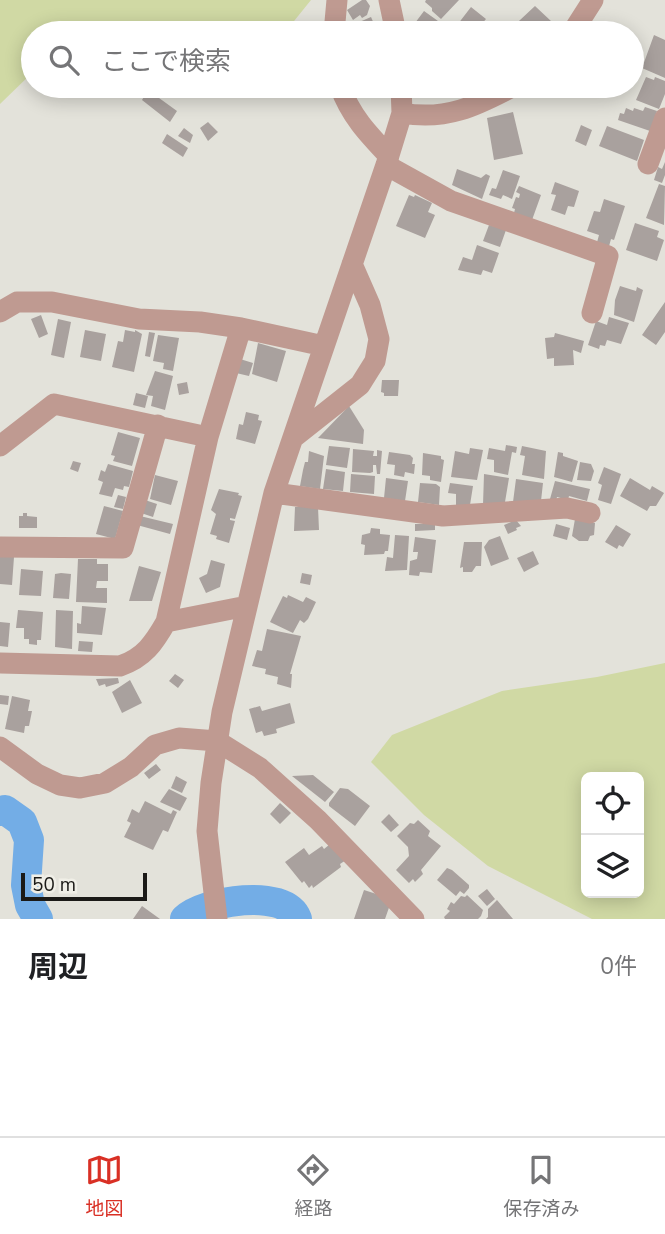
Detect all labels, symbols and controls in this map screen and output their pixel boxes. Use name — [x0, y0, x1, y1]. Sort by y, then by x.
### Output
search box — [21, 21, 644, 98]
icon: search — [45, 41, 83, 79]
text: ここで検索 — [101, 44, 231, 79]
map controls — [581, 772, 644, 898]
button: locate — [581, 772, 644, 835]
button: layers — [581, 835, 644, 898]
scale bar — [21, 870, 147, 902]
text: 50 m — [32, 872, 76, 898]
text: 周辺 — [28, 947, 88, 988]
text: 0件 — [600, 951, 637, 982]
tab: 地図 — [85, 1151, 124, 1222]
tab: 経路 — [294, 1151, 333, 1222]
tab: 保存済み — [503, 1151, 580, 1222]

